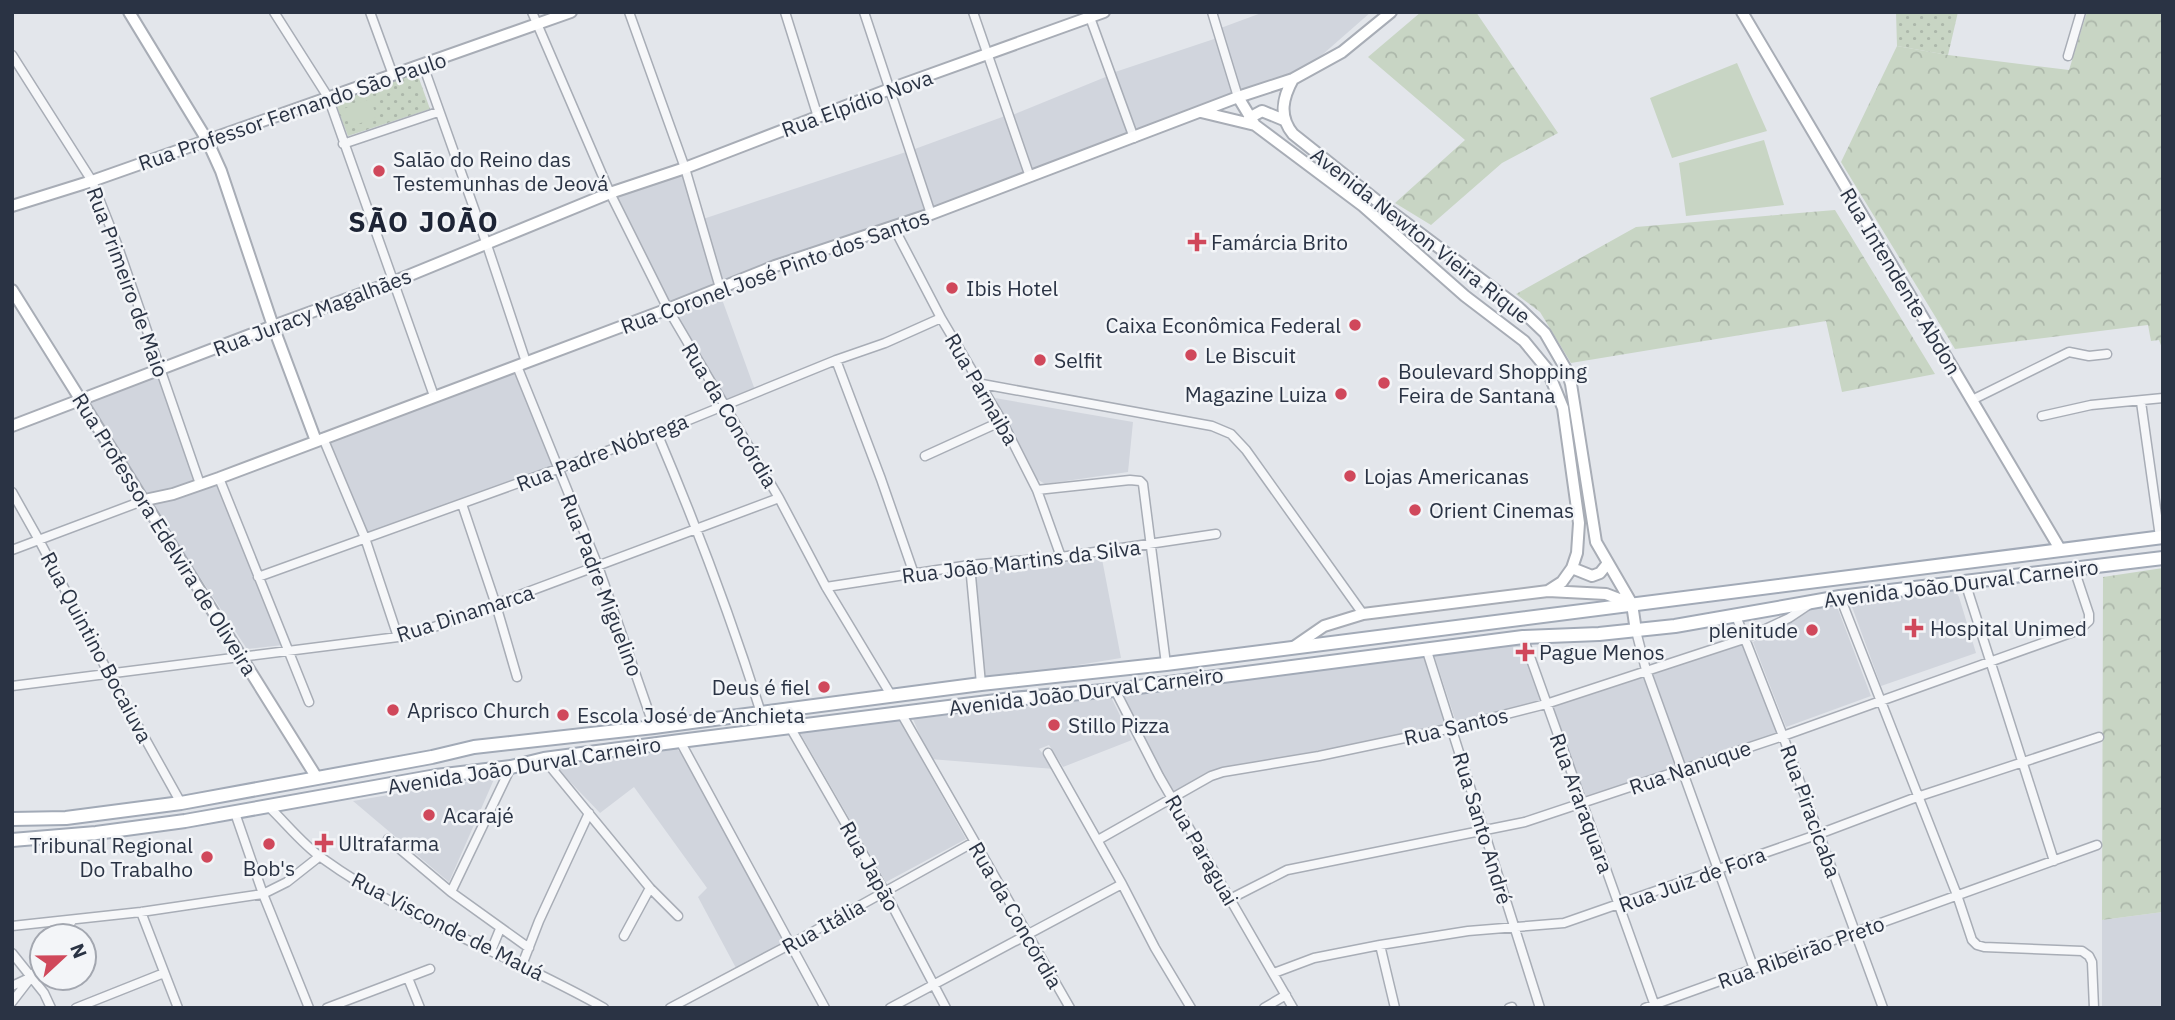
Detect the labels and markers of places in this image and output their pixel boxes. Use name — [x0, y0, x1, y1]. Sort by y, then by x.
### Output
place label: Salão do Reino das Testemunhas de Jeová — [393, 145, 608, 197]
marker: Salão do Reino das Testemunhas de Jeová — [371, 163, 387, 179]
place label: Famárcia Brito — [1211, 228, 1348, 256]
marker: Famárcia Brito — [1189, 234, 1205, 250]
place label: Ibis Hotel — [966, 274, 1058, 302]
marker: Ibis Hotel — [944, 280, 960, 296]
place label: Caixa Econômica Federal — [1105, 311, 1341, 339]
marker: Caixa Econômica Federal — [1347, 317, 1363, 333]
place label: Le Biscuit — [1205, 341, 1296, 369]
place label: Selfit — [1054, 346, 1103, 374]
marker: Le Biscuit — [1183, 347, 1199, 363]
marker: Selfit — [1032, 352, 1048, 368]
place label: Boulevard Shopping Feira de Santana — [1398, 357, 1587, 409]
marker: Boulevard Shopping Feira de Santana — [1376, 375, 1392, 391]
place label: Magazine Luiza — [1185, 380, 1327, 408]
marker: Magazine Luiza — [1333, 386, 1349, 402]
place label: Lojas Americanas — [1364, 462, 1529, 490]
marker: Lojas Americanas — [1342, 468, 1358, 484]
place label: Orient Cinemas — [1429, 496, 1574, 524]
marker: Orient Cinemas — [1407, 502, 1423, 518]
place label: Hospital Unimed — [1930, 614, 2087, 642]
place label: plenitude — [1708, 616, 1798, 644]
marker: Hospital Unimed — [1904, 618, 1924, 638]
marker: plenitude — [1804, 622, 1820, 638]
place label: Pague Menos — [1539, 638, 1665, 666]
marker: Pague Menos — [1517, 644, 1533, 660]
place label: Deus é fiel — [712, 673, 810, 701]
marker: Deus é fiel — [816, 679, 832, 695]
place label: Aprisco Church — [407, 696, 550, 724]
place label: Escola José de Anchieta — [577, 701, 805, 729]
marker: Aprisco Church — [385, 702, 401, 718]
marker: Escola José de Anchieta — [555, 707, 571, 723]
place label: Stillo Pizza — [1068, 711, 1170, 739]
marker: Stillo Pizza — [1046, 717, 1062, 733]
place label: Acarajé — [443, 801, 514, 829]
marker: Acarajé — [421, 807, 437, 823]
place label: Ultrafarma — [338, 829, 439, 857]
place label: Tribunal Regional Do Trabalho — [29, 831, 193, 883]
marker: Ultrafarma — [316, 835, 332, 851]
marker: Bob's — [261, 836, 277, 852]
marker: Tribunal Regional Do Trabalho — [199, 849, 215, 865]
place label: Bob's — [243, 854, 295, 882]

